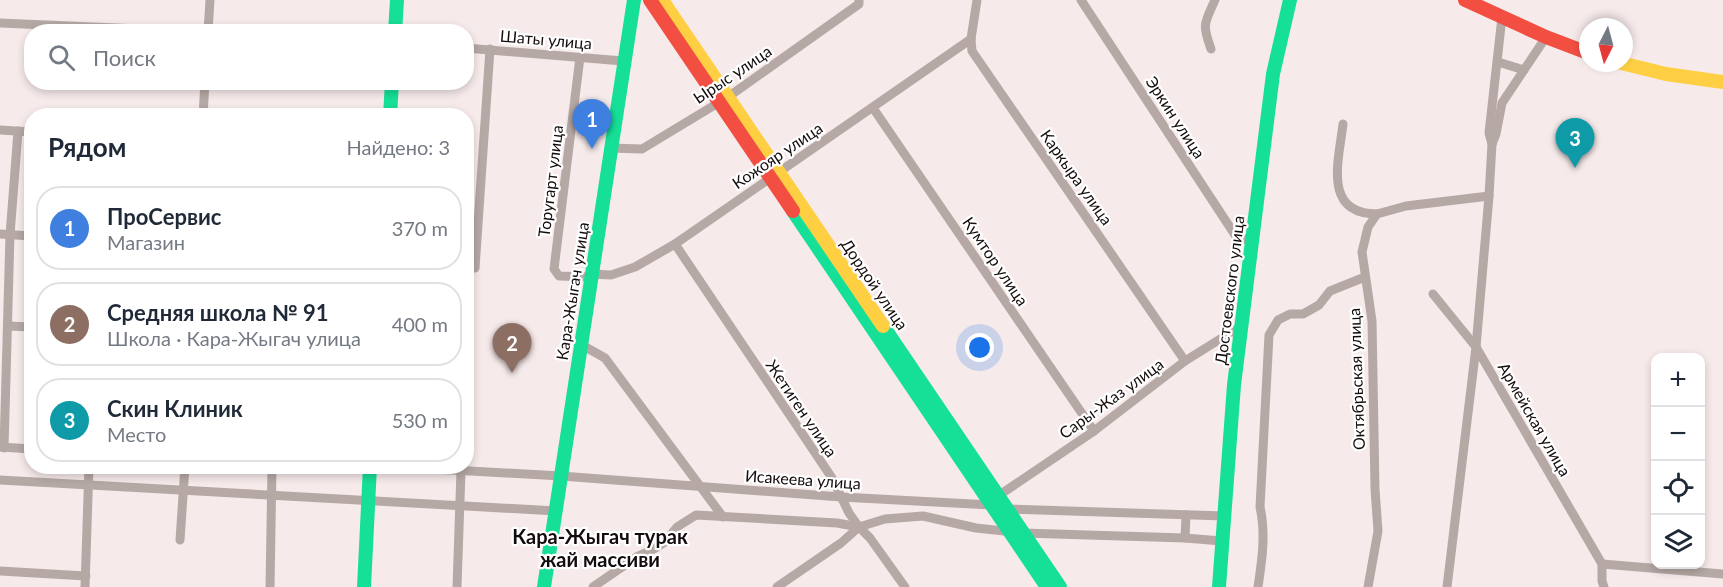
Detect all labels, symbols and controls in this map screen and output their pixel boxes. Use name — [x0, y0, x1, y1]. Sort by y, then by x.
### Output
north arrow — [1579, 18, 1633, 72]
search box — [24, 24, 474, 90]
street label: Шаты улица — [499, 26, 593, 52]
icon: search — [45, 41, 78, 74]
street label: Ырыс улица — [689, 41, 775, 107]
text: Поиск — [93, 44, 156, 71]
street label: Эркин улица — [1142, 72, 1210, 162]
pin: 1 — [572, 100, 612, 149]
street label: Кожояр улица — [728, 118, 826, 192]
pin: 3 — [1556, 118, 1594, 168]
street label: Торугарт улица — [534, 124, 566, 238]
street label: Каркыра улица — [1037, 126, 1117, 228]
text: Рядом — [48, 131, 126, 163]
text: Найдено: 3 — [347, 135, 450, 159]
text: ПроСервис — [107, 203, 221, 230]
street label: Кумтор улица — [959, 213, 1033, 309]
street label: Достоевского улица — [1210, 214, 1248, 366]
text: 1 — [64, 216, 75, 240]
text: 370 m — [392, 216, 448, 240]
street label: Кара-Жыгач улица — [552, 221, 592, 361]
text: Магазин — [107, 230, 185, 254]
street label: Дордой улица — [838, 235, 912, 333]
text: Средняя школа № 91 — [107, 299, 328, 326]
street label: Октябрьская улица — [1344, 308, 1368, 450]
text: 2 — [64, 312, 75, 336]
text: 400 m — [392, 312, 448, 336]
pin: 2 — [492, 324, 532, 373]
text: Школа · Кара-Жыгач улица — [107, 326, 361, 350]
your location — [965, 333, 994, 362]
map controls — [1651, 353, 1705, 569]
button: + — [1651, 353, 1705, 407]
street label: Сары-Жаз улица — [1055, 354, 1167, 442]
street label: Жетиген улица — [762, 356, 842, 460]
street label: Армейская улица — [1495, 359, 1575, 479]
text: Скин Клиник — [107, 395, 243, 422]
button: − — [1651, 407, 1705, 461]
text: 3 — [64, 408, 75, 432]
text: 530 m — [392, 408, 448, 432]
text: Место — [107, 422, 166, 446]
button: locate — [1651, 461, 1705, 515]
street label: Исакеева улица — [744, 465, 862, 493]
button: layers — [1651, 515, 1705, 569]
district label: Кара-Жыгач турак жай массиви — [512, 524, 688, 571]

